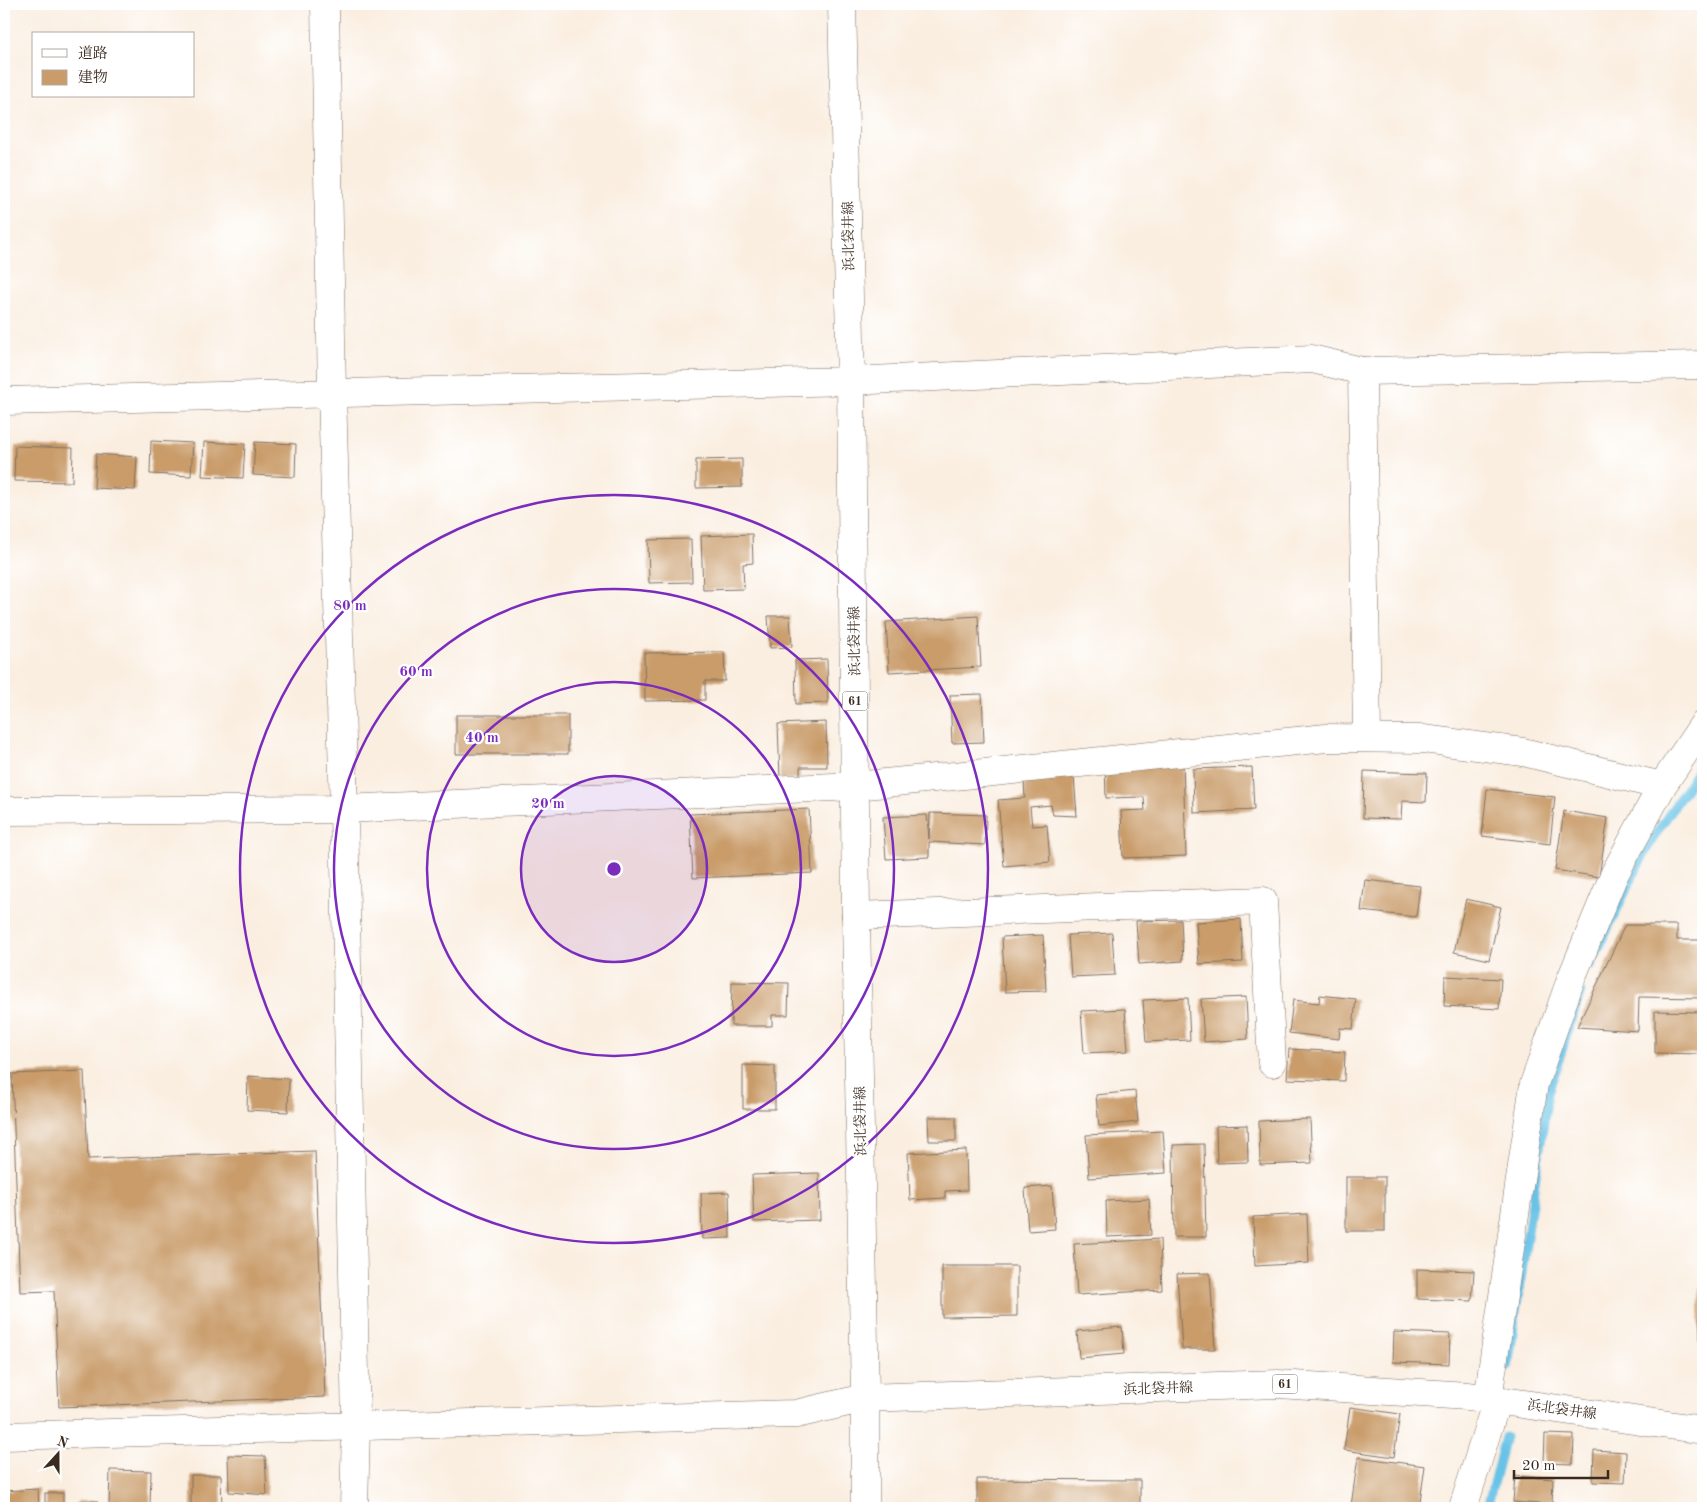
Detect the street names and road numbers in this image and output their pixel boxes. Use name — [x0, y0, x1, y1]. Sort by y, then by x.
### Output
street label: 浜北袋井線 — [839, 201, 857, 271]
street label: 浜北袋井線 — [845, 606, 863, 676]
road number: 61 — [842, 691, 868, 710]
street label: 浜北袋井線 — [851, 1086, 869, 1156]
road number: 61 — [1272, 1375, 1298, 1394]
street label: 浜北袋井線 — [1123, 1379, 1193, 1397]
street label: 浜北袋井線 — [1526, 1396, 1598, 1422]

